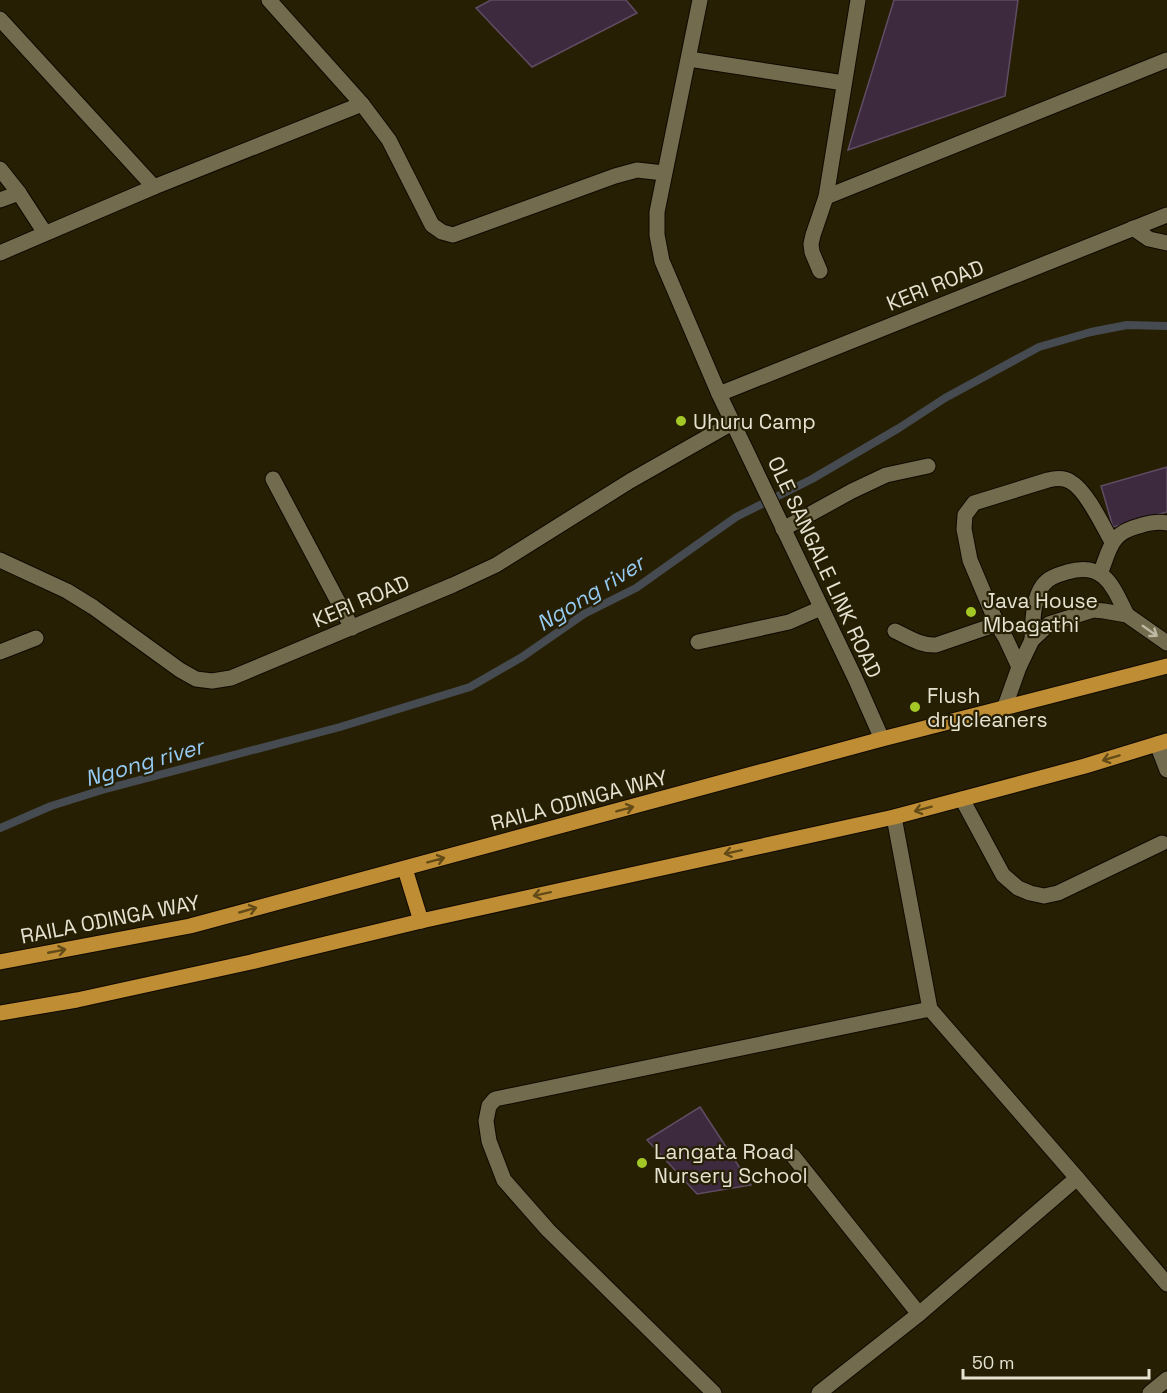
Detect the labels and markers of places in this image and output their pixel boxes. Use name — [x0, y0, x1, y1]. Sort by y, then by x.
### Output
place label: Uhuru Camp — [693, 408, 816, 435]
marker: Uhuru Camp — [674, 414, 688, 428]
place label: Java House Mbagathi — [983, 587, 1098, 638]
marker: Java House Mbagathi — [964, 605, 978, 619]
place label: Flush drycleaners — [927, 682, 1048, 733]
marker: Flush drycleaners — [908, 700, 922, 714]
place label: Langata Road Nursery School — [654, 1138, 808, 1189]
marker: Langata Road Nursery School — [635, 1156, 649, 1170]

